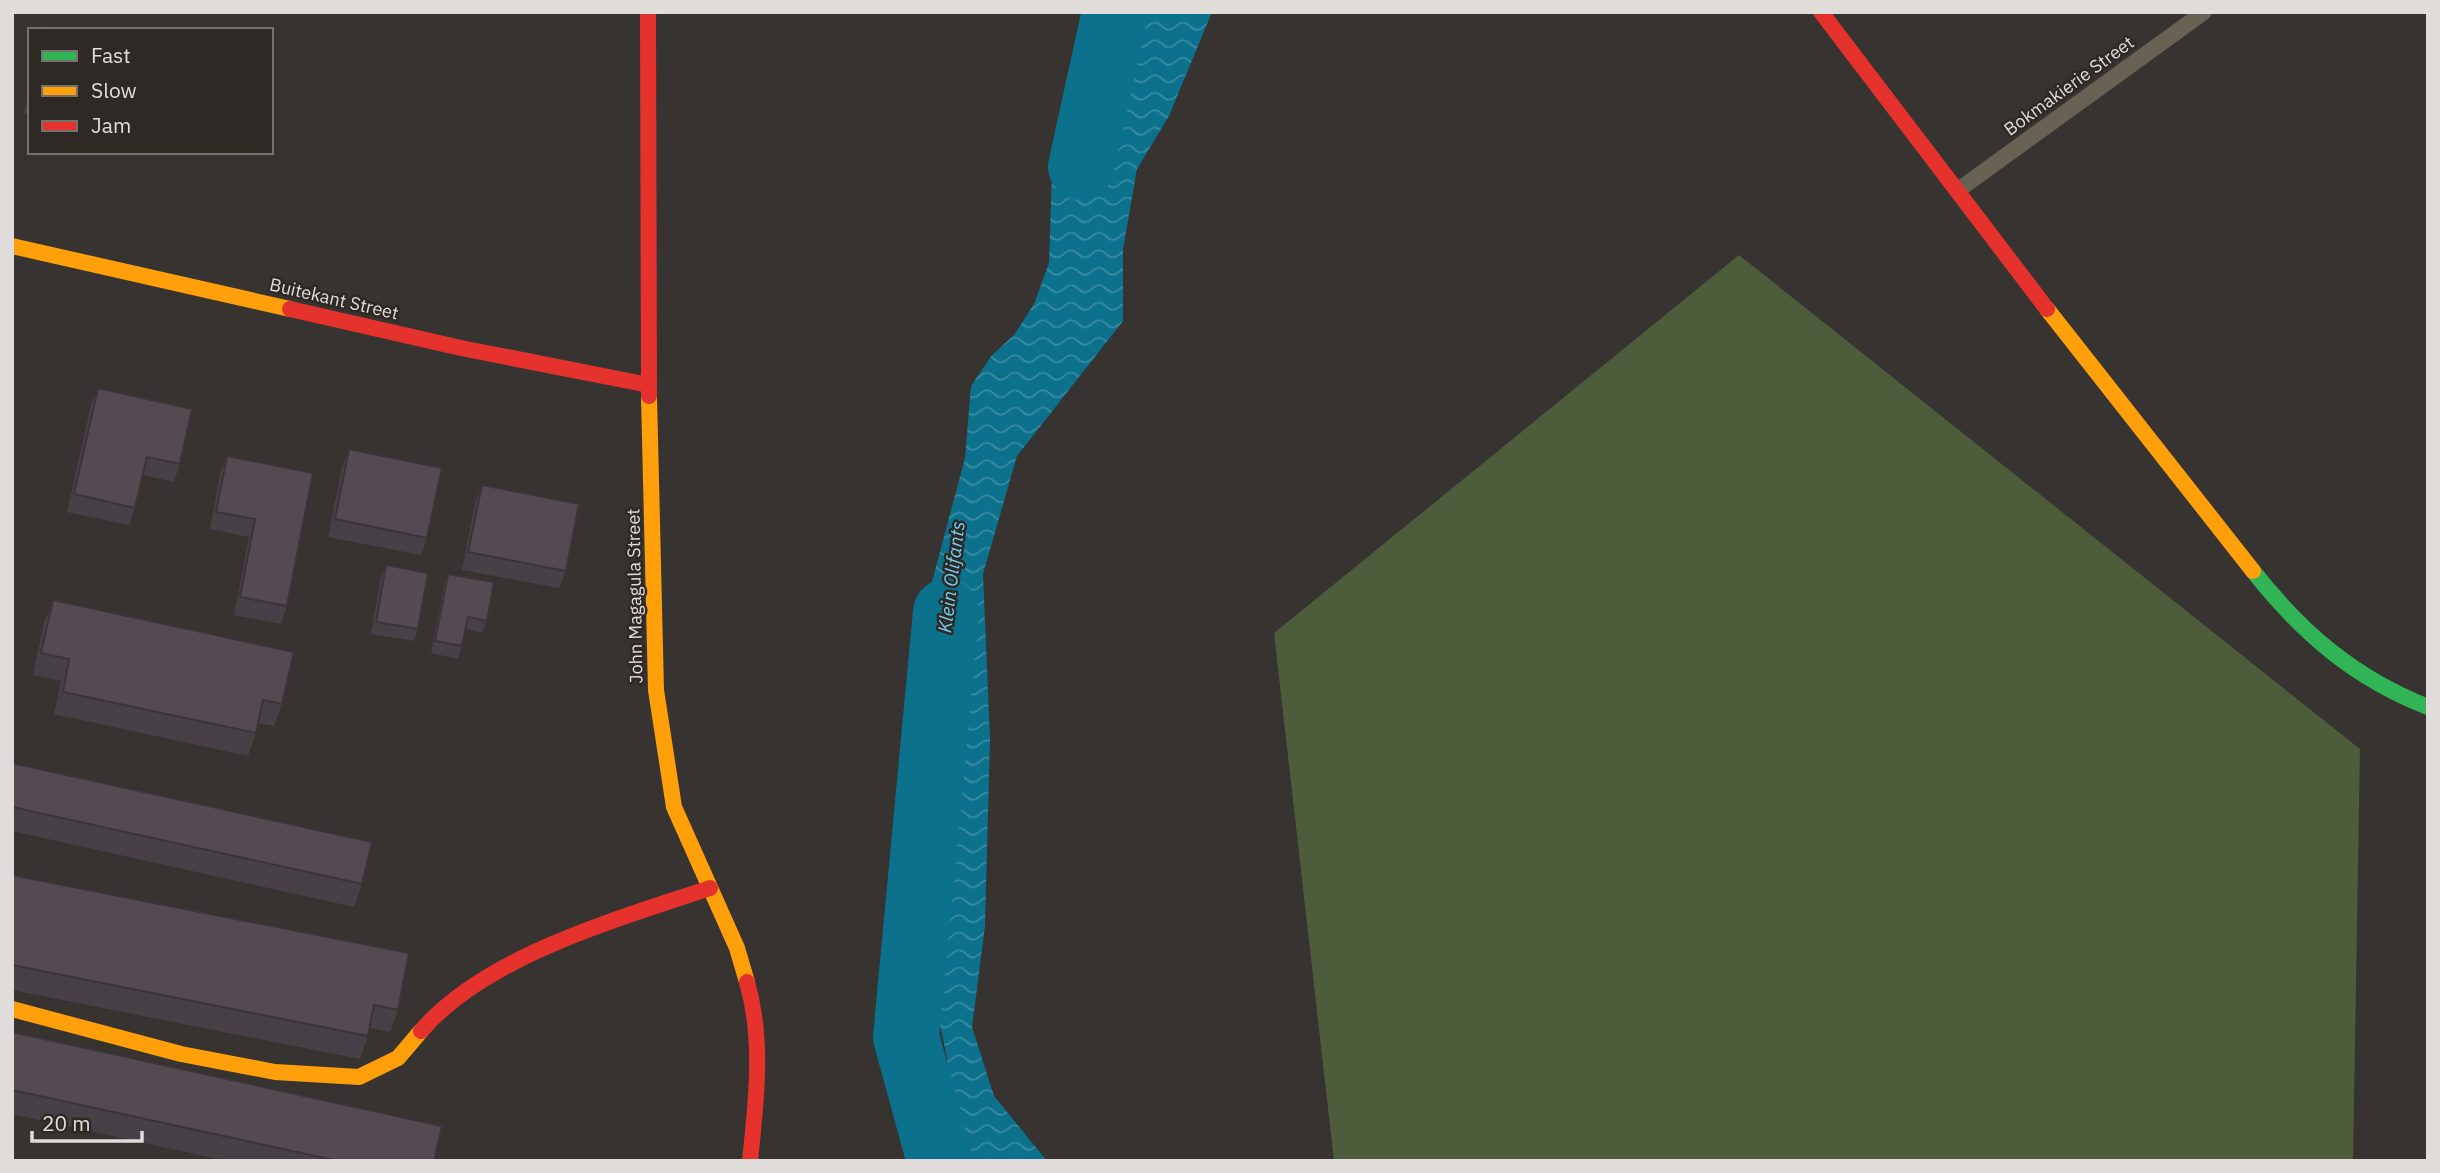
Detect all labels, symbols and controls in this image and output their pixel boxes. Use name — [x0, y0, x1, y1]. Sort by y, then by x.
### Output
legend — [28, 28, 273, 154]
street label: Bokmakierie Street — [1999, 31, 2138, 140]
text: Fast — [91, 41, 131, 69]
text: Slow — [91, 76, 137, 104]
text: Jam — [91, 111, 131, 139]
street label: Buitekant Street — [267, 272, 401, 325]
street label: John Magagula Street — [621, 508, 648, 684]
water label: Klein Olifants — [932, 520, 970, 634]
scale bar — [32, 1100, 142, 1144]
text: 20 m — [42, 1109, 91, 1137]

